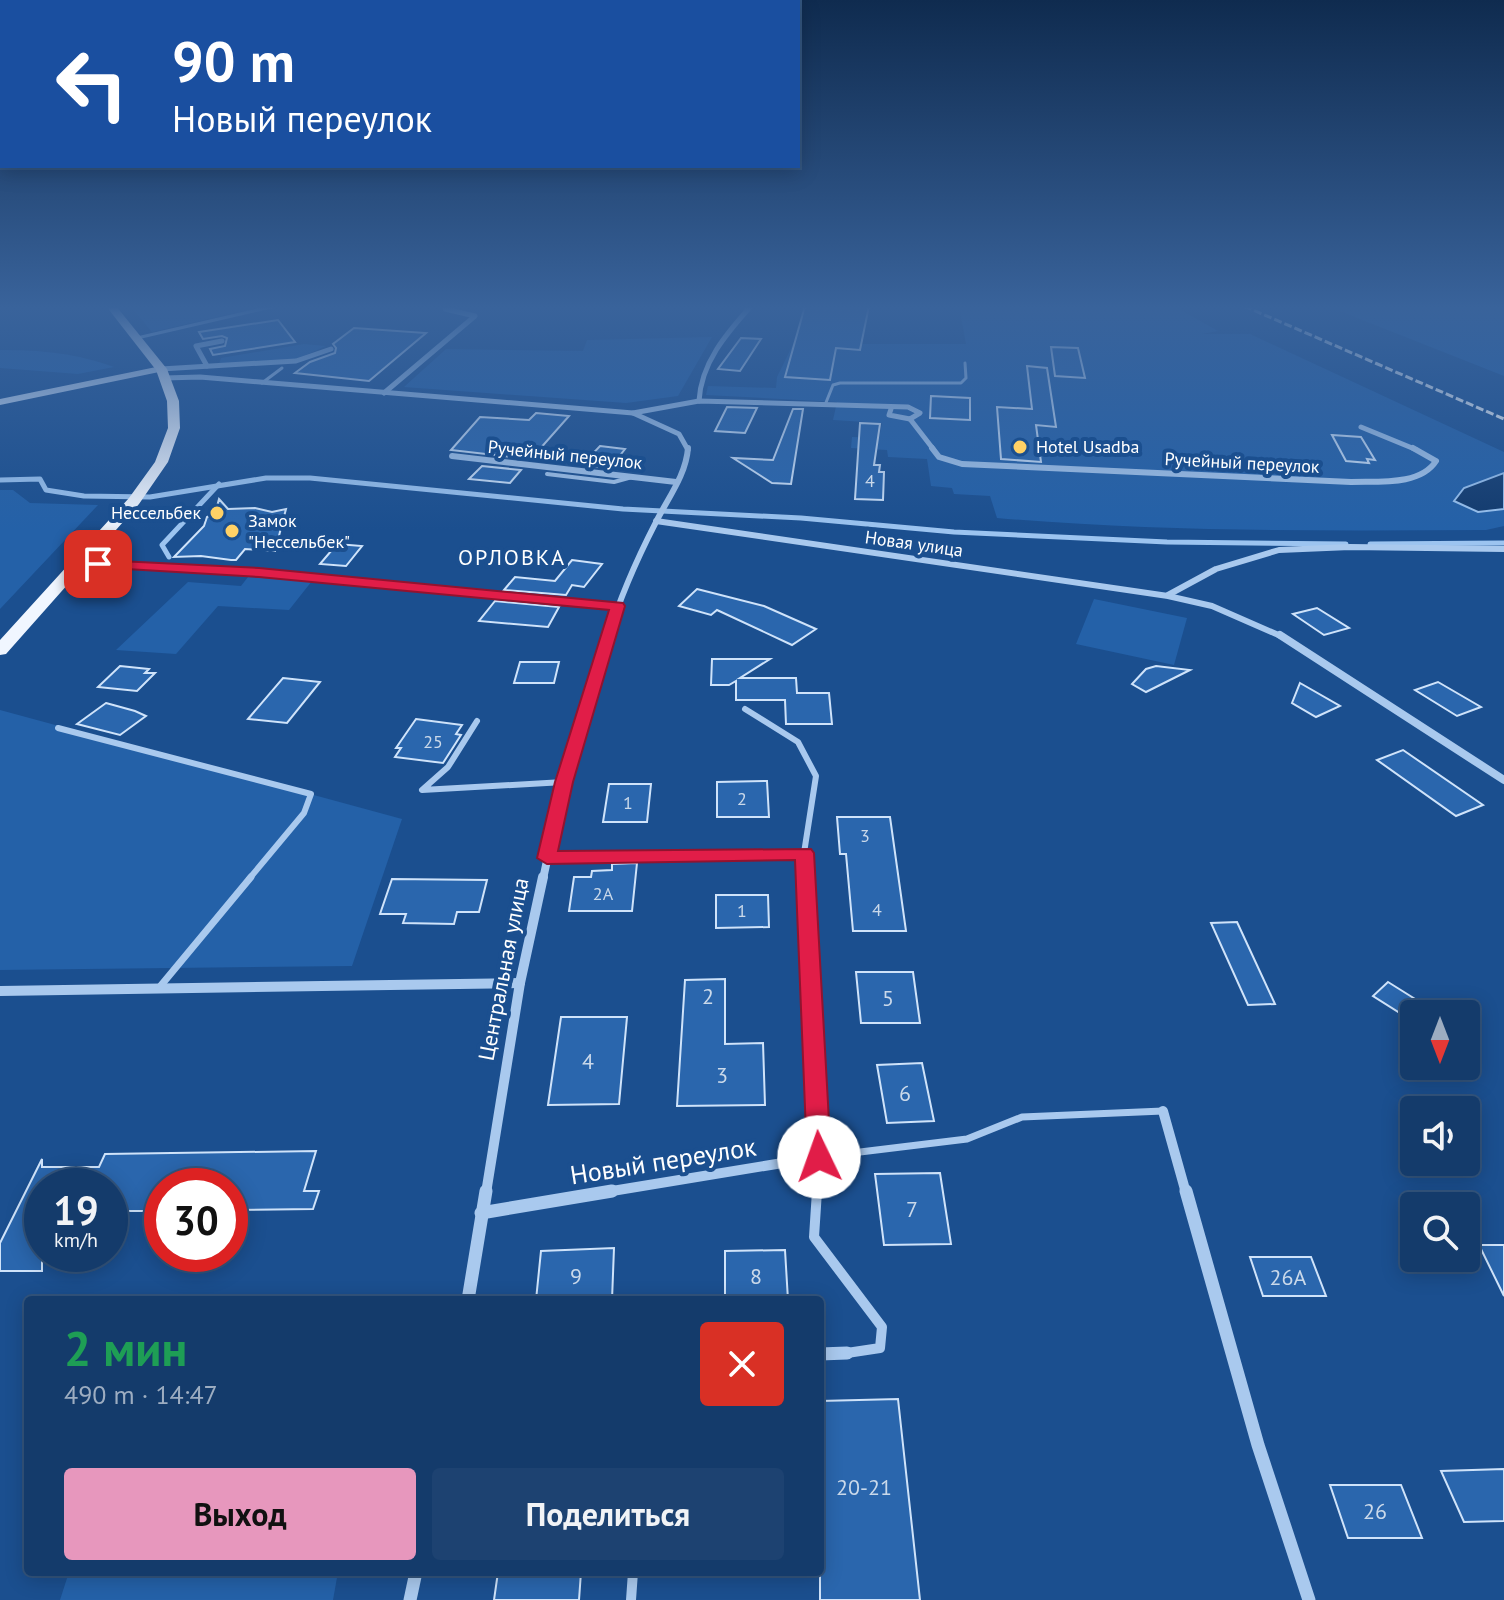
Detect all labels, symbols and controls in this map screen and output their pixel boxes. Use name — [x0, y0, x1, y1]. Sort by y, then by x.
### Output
text: 90 m — [172, 25, 295, 97]
icon: left — [40, 32, 144, 136]
text: Новый переулок — [172, 95, 432, 142]
street label: Ручейный переулок — [487, 435, 644, 474]
place label: Hotel Usadba — [1036, 435, 1139, 458]
marker: Hotel Usadba — [1011, 438, 1029, 456]
street label: Ручейный переулок — [1164, 447, 1321, 478]
house number: 4 — [865, 469, 875, 492]
place label: Нессельбек — [111, 501, 201, 524]
marker: Нессельбек — [208, 504, 226, 522]
place label: Замок "Нессельбек" — [248, 509, 350, 553]
marker: Замок "Нессельбек" — [223, 522, 241, 540]
street label: Новая улица — [864, 525, 965, 562]
pin — [64, 530, 132, 598]
icon: arrive — [76, 542, 120, 586]
district label: ОРЛОВКА — [458, 543, 566, 571]
house number: 25 — [423, 730, 443, 753]
house number: 2 — [737, 787, 747, 810]
house number: 1 — [623, 791, 633, 814]
house number: 3 — [860, 824, 870, 847]
street label: Центральная улица — [472, 875, 534, 1063]
house number: 2А — [593, 882, 614, 905]
house number: 4 — [872, 898, 882, 921]
house number: 1 — [737, 899, 747, 922]
house number: 2 — [702, 982, 714, 1010]
house number: 5 — [882, 984, 894, 1012]
north arrow — [1400, 1000, 1480, 1080]
map controls — [1400, 1000, 1480, 1272]
house number: 4 — [582, 1047, 594, 1075]
house number: 3 — [716, 1061, 728, 1089]
house number: 6 — [899, 1079, 911, 1107]
button: sound — [1400, 1096, 1480, 1176]
position arrow — [777, 1115, 861, 1199]
street label: Новый переулок — [568, 1129, 759, 1191]
speed limit sign: 30 — [144, 1168, 248, 1272]
text: 19 — [53, 1184, 99, 1236]
button: search — [1400, 1192, 1480, 1272]
house number: 7 — [906, 1195, 918, 1223]
text: km/h — [54, 1227, 98, 1253]
house number: 9 — [570, 1262, 582, 1290]
house number: 8 — [750, 1262, 762, 1290]
house number: 26A — [1270, 1263, 1307, 1291]
text: 2 мин — [64, 1317, 187, 1379]
button: close — [700, 1322, 784, 1406]
text: 490 m · 14:47 — [64, 1378, 218, 1411]
button: Выход — [64, 1468, 416, 1560]
button: Поделиться — [432, 1468, 784, 1560]
house number: 20-21 — [836, 1473, 892, 1501]
house number: 26 — [1363, 1497, 1387, 1525]

